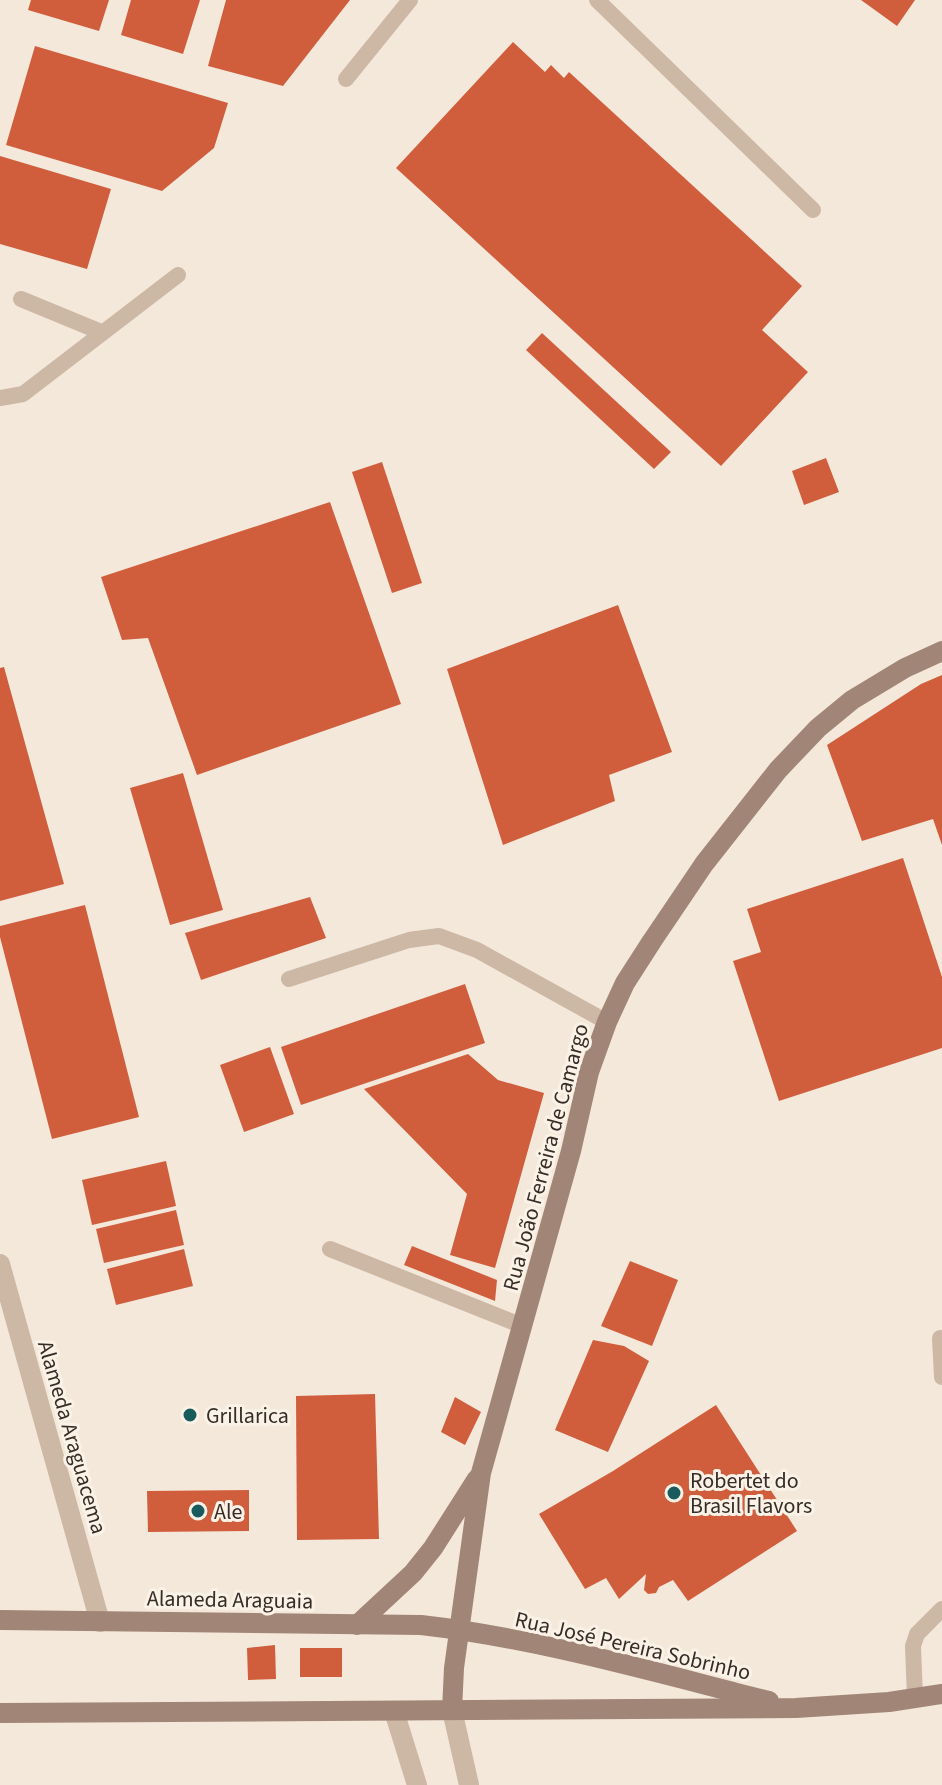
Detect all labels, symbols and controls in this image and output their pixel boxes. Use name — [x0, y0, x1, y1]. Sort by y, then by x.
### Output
street label: Rua João Ferreira de Camargo — [495, 1020, 597, 1295]
street label: Alameda Araguacema — [29, 1337, 115, 1538]
place label: Grillarica — [206, 1400, 289, 1432]
marker: Grillarica — [181, 1406, 199, 1424]
place label: Robertet do Brasil Flavors — [690, 1465, 812, 1522]
marker: Robertet do Brasil Flavors — [665, 1484, 683, 1502]
place label: Ale — [214, 1496, 243, 1528]
marker: Ale — [189, 1502, 207, 1520]
street label: Alameda Araguaia — [147, 1583, 313, 1617]
street label: Rua José Pereira Sobrinho — [512, 1603, 754, 1689]

